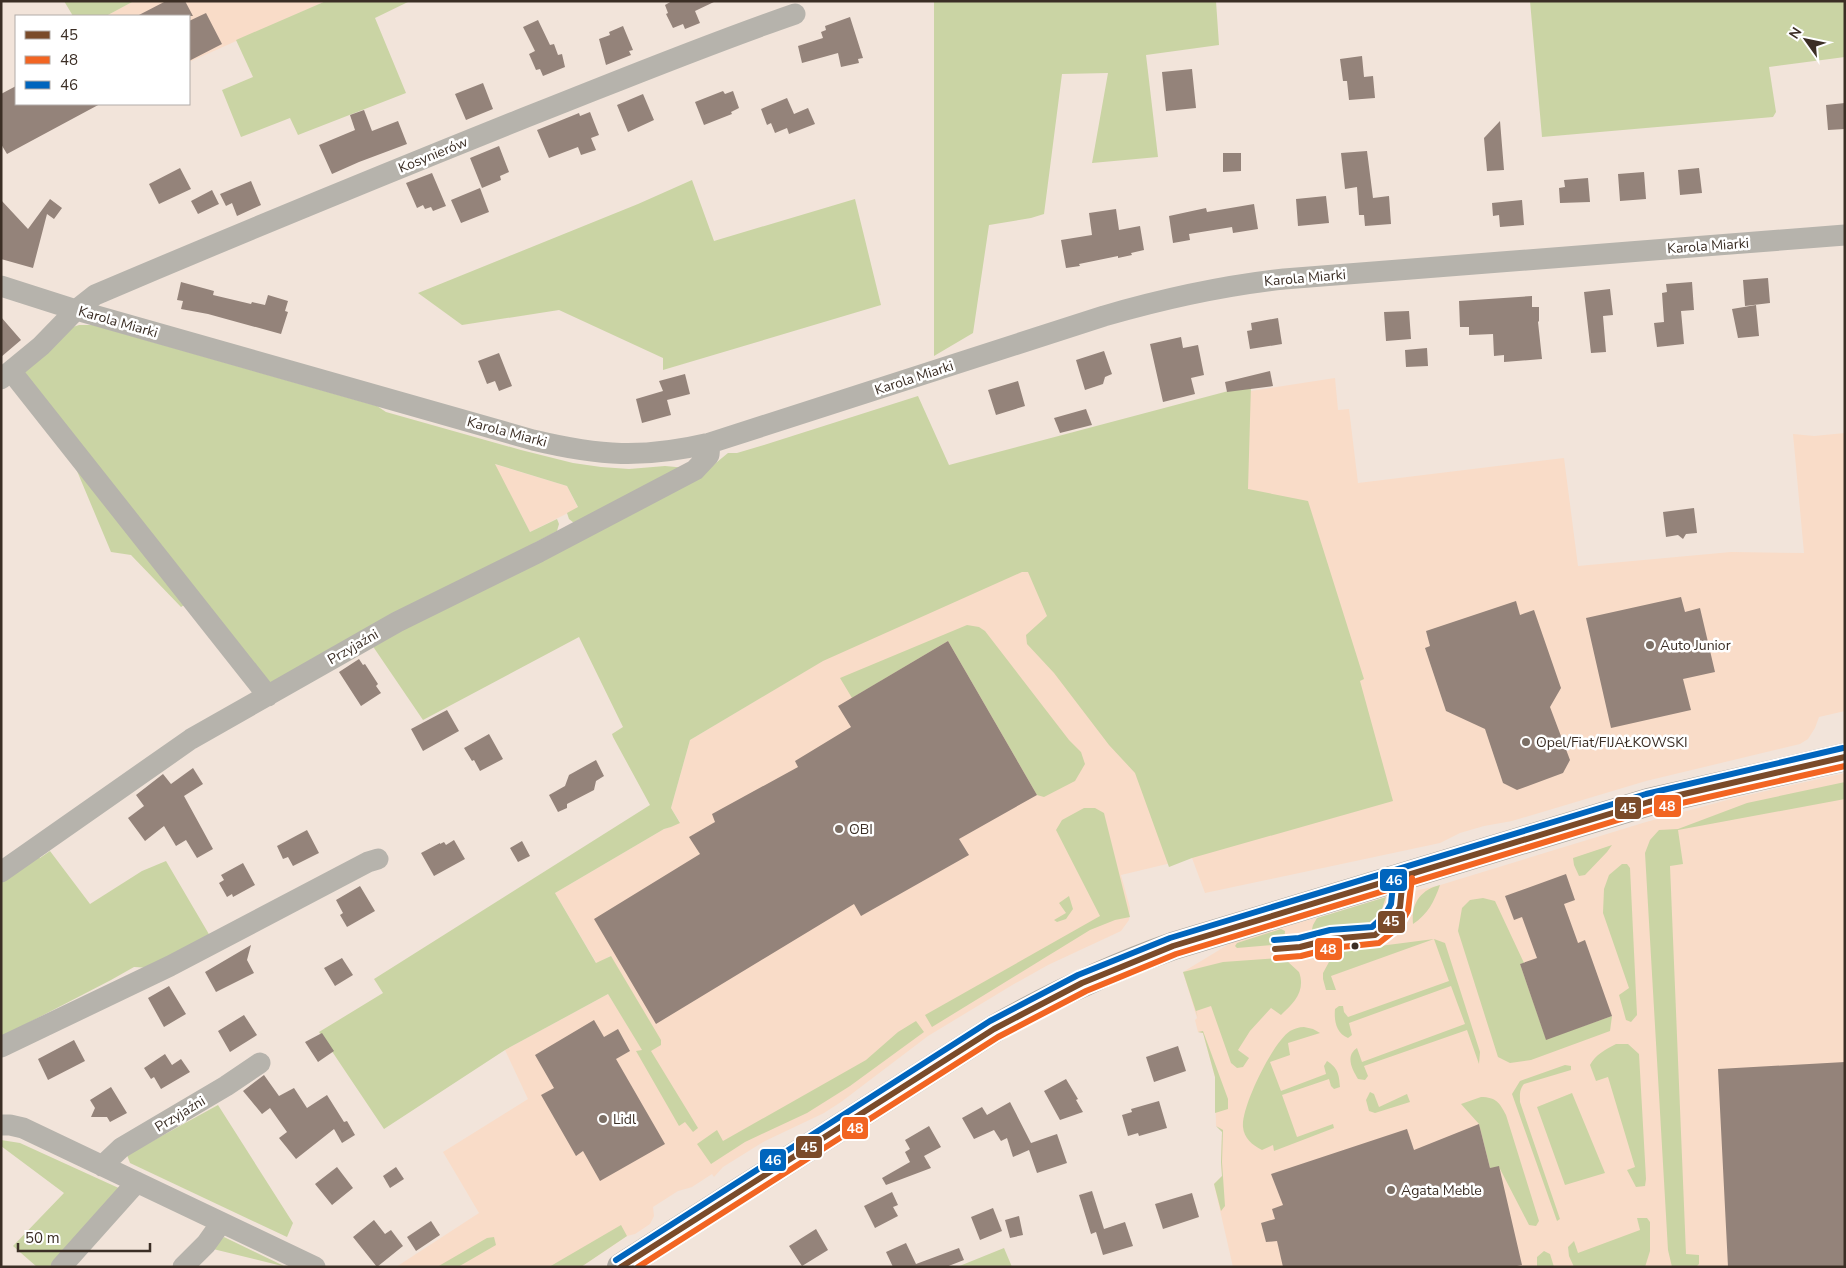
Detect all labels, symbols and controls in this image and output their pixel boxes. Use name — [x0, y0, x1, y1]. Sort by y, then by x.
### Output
legend — [15, 15, 190, 105]
north arrow — [1781, 15, 1831, 65]
text: N — [1785, 24, 1806, 43]
text: 45 — [60, 25, 78, 45]
text: 48 — [60, 50, 78, 70]
text: 46 — [60, 75, 78, 95]
street label: Kosynierów — [396, 132, 471, 178]
street label: Karola Miarki — [1666, 234, 1750, 258]
street label: Karola Miarki — [1263, 265, 1347, 291]
street label: Karola Miarki — [76, 302, 160, 342]
street label: Karola Miarki — [872, 356, 956, 400]
street label: Karola Miarki — [465, 412, 549, 452]
street label: Przyjaźni — [324, 625, 382, 669]
place label: Auto Junior — [1660, 636, 1731, 655]
marker: Auto Junior — [1644, 639, 1656, 651]
place label: Opel/Fiat/FIJAŁKOWSKI — [1536, 733, 1687, 752]
marker: Opel/Fiat/FIJAŁKOWSKI — [1520, 736, 1532, 748]
line badge: 48 — [1653, 794, 1682, 818]
line badge: 45 — [1614, 796, 1642, 820]
text: 48 — [1659, 797, 1675, 816]
text: 45 — [1620, 799, 1636, 818]
place label: OBI — [849, 820, 873, 839]
marker: OBI — [833, 823, 845, 835]
line badge: 46 — [1379, 868, 1408, 892]
text: 46 — [1386, 871, 1402, 890]
line badge: 45 — [1377, 910, 1406, 934]
text: 45 — [1383, 912, 1399, 931]
line badge: 48 — [1314, 937, 1343, 961]
text: 48 — [1320, 940, 1336, 959]
unlabelled marker — [1350, 941, 1360, 951]
street label: Przyjaźni — [151, 1091, 209, 1137]
place label: Lidl — [613, 1110, 637, 1129]
marker: Lidl — [597, 1113, 609, 1125]
line badge: 48 — [841, 1116, 869, 1140]
text: 48 — [847, 1119, 863, 1138]
line badge: 45 — [795, 1135, 823, 1159]
text: 45 — [801, 1138, 817, 1157]
line badge: 46 — [759, 1148, 787, 1172]
text: 46 — [765, 1151, 781, 1170]
place label: Agata Meble — [1401, 1181, 1482, 1200]
marker: Agata Meble — [1385, 1184, 1397, 1196]
scale bar — [18, 1220, 150, 1252]
text: 50 m — [25, 1228, 60, 1248]

